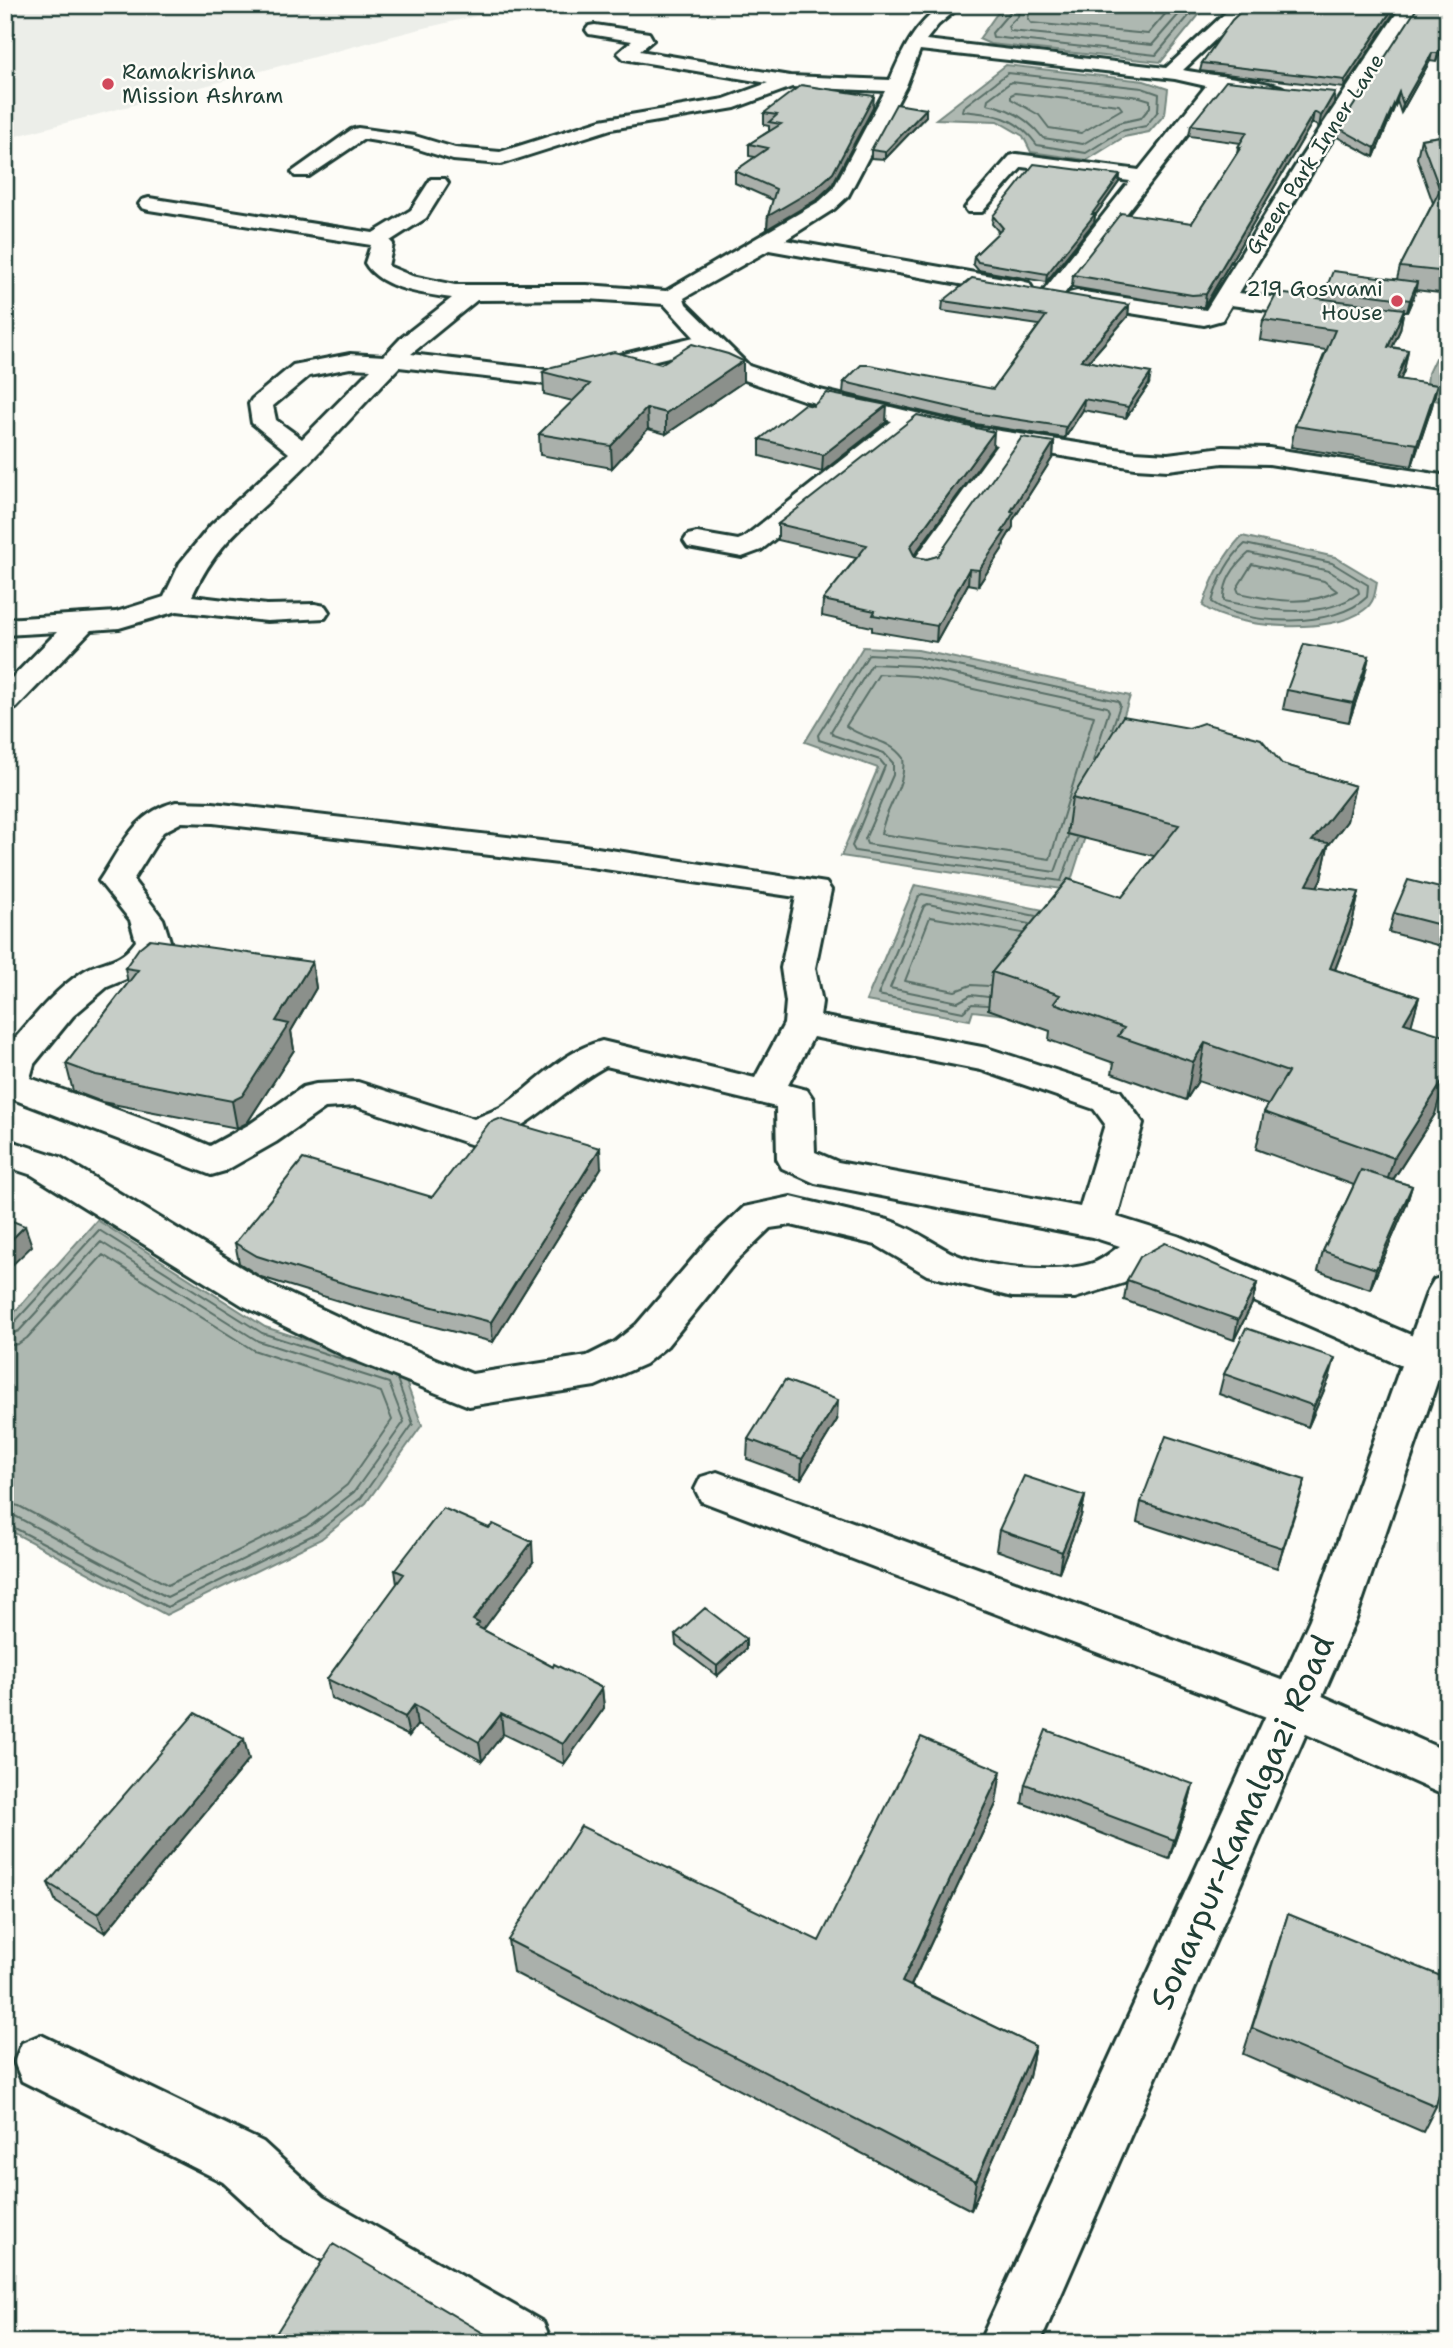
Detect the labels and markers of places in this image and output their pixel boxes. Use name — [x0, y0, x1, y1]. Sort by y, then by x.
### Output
place label: Ramakrishna Mission Ashram — [122, 58, 283, 110]
marker: Ramakrishna Mission Ashram — [100, 76, 116, 92]
place label: 219 Goswami House — [1246, 275, 1383, 327]
marker: 219 Goswami House — [1389, 293, 1405, 309]

